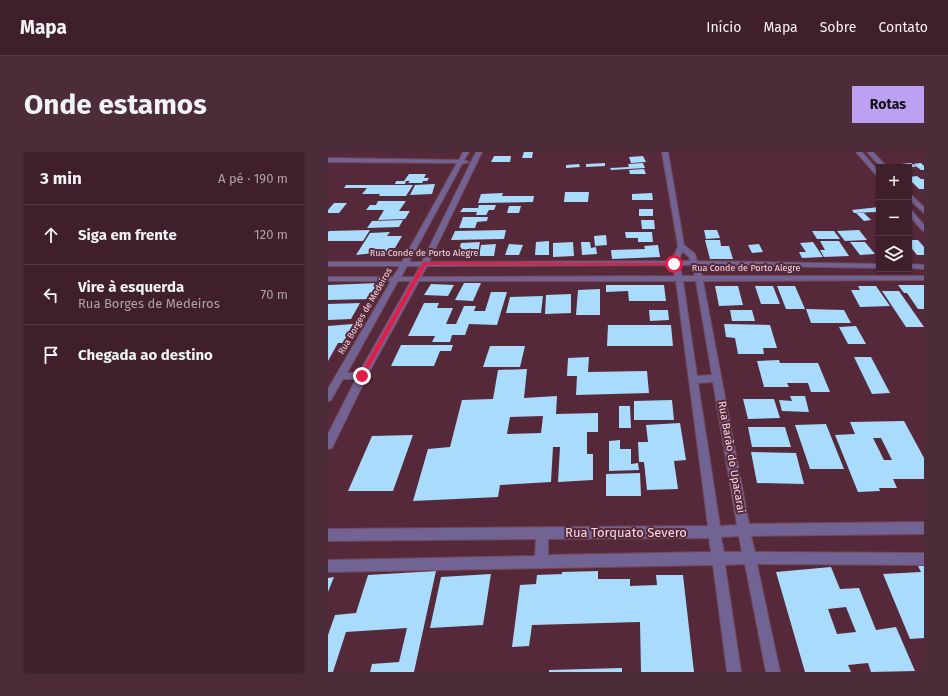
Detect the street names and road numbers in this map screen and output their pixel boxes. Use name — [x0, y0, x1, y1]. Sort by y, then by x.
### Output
street label: Rua Conde de Porto Alegre — [370, 248, 478, 258]
street label: Rua Conde de Porto Alegre — [692, 263, 800, 273]
street label: Rua Borges de Medeiros — [336, 266, 394, 356]
street label: Rua Barão do Upacarai — [715, 400, 748, 514]
street label: Rua Torquato Severo — [565, 525, 687, 540]

